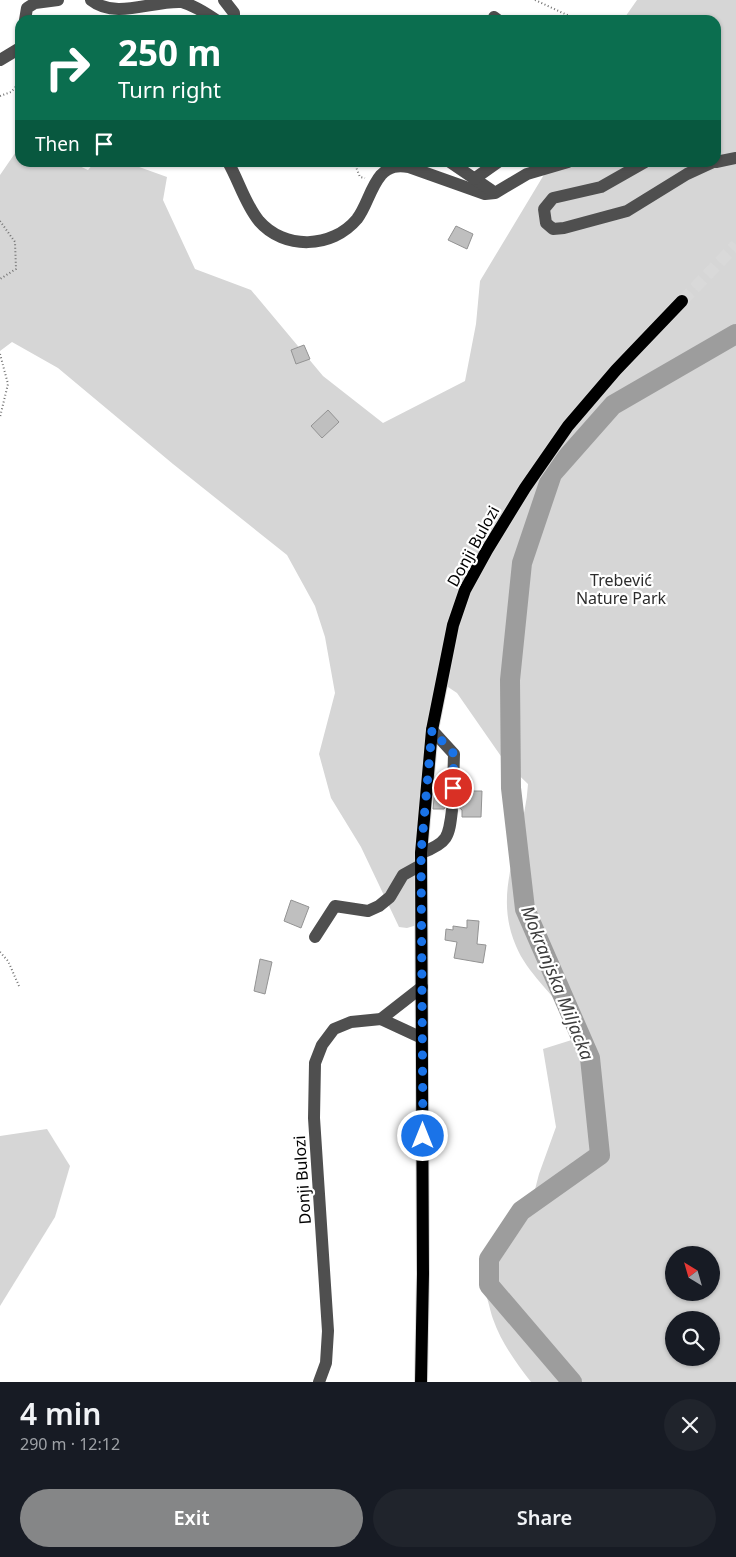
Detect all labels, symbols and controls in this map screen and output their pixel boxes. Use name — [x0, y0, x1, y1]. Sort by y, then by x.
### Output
text: 250 m — [118, 29, 221, 76]
icon: right — [35, 35, 100, 100]
text: Turn right — [118, 74, 221, 104]
icon: arrive — [90, 130, 118, 158]
text: Then — [35, 131, 80, 157]
street label: Donji Bulozi — [442, 502, 504, 590]
park label: Trebević Nature Park — [576, 569, 666, 609]
pin — [432, 767, 474, 809]
icon: arrive — [439, 774, 467, 802]
water label: Mokranjska Miljacka — [516, 902, 600, 1063]
position arrow — [396, 1109, 448, 1161]
street label: Donji Bulozi — [288, 1135, 316, 1225]
north arrow — [665, 1246, 720, 1301]
map controls — [665, 1246, 720, 1366]
button: search — [665, 1311, 720, 1366]
text: 4 min — [20, 1393, 101, 1434]
button: close — [664, 1399, 716, 1451]
text: 290 m · 12:12 — [20, 1433, 120, 1455]
button: Exit — [20, 1489, 363, 1547]
button: Share — [373, 1489, 716, 1547]

